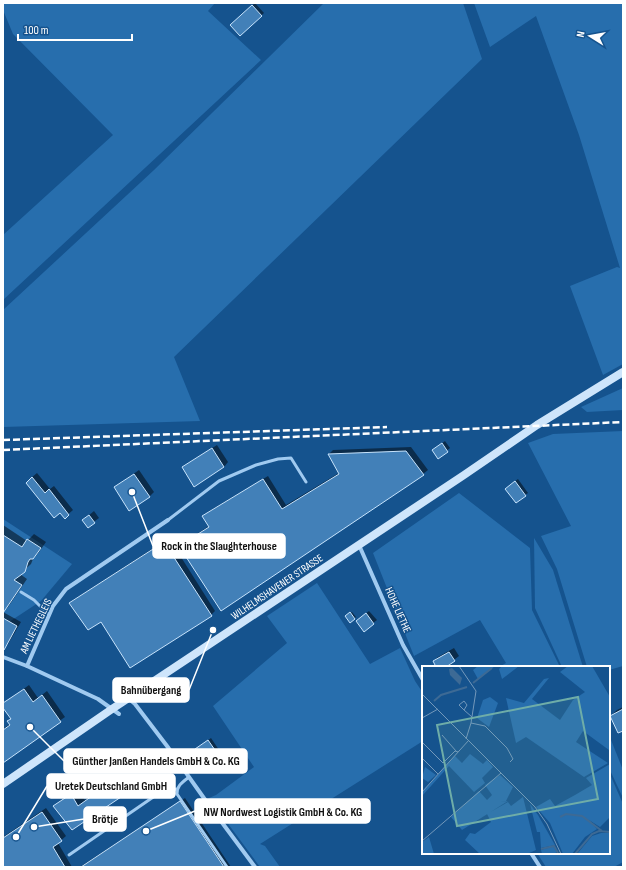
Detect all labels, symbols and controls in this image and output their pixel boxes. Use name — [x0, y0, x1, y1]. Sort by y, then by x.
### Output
scale bar — [18, 16, 132, 42]
north arrow — [570, 16, 610, 56]
text: 100 m — [24, 23, 49, 38]
text: N — [574, 30, 588, 38]
callout: Rock in the Slaughterhouse — [153, 534, 285, 558]
text: Rock in the Slaughterhouse — [161, 539, 277, 554]
street label: WILHELMSHAVENER STRASSE — [229, 551, 325, 623]
street label: HOHE LIETHE — [382, 585, 414, 635]
street label: AM LIETHEGLEIS — [17, 596, 55, 656]
inset map — [422, 666, 610, 854]
callout: Bahnübergang — [113, 678, 189, 702]
text: Bahnübergang — [121, 683, 181, 698]
callout: Günther Janßen Handels GmbH & Co. KG — [64, 749, 247, 773]
text: Günther Janßen Handels GmbH & Co. KG — [72, 754, 240, 769]
callout: Uretek Deutschland GmbH — [47, 774, 175, 798]
text: Uretek Deutschland GmbH — [55, 779, 167, 794]
callout: NW Nordwest Logistik GmbH & Co. KG — [195, 799, 370, 823]
text: NW Nordwest Logistik GmbH & Co. KG — [204, 805, 362, 820]
callout: Brötje — [84, 807, 126, 831]
text: Brötje — [92, 812, 118, 827]

